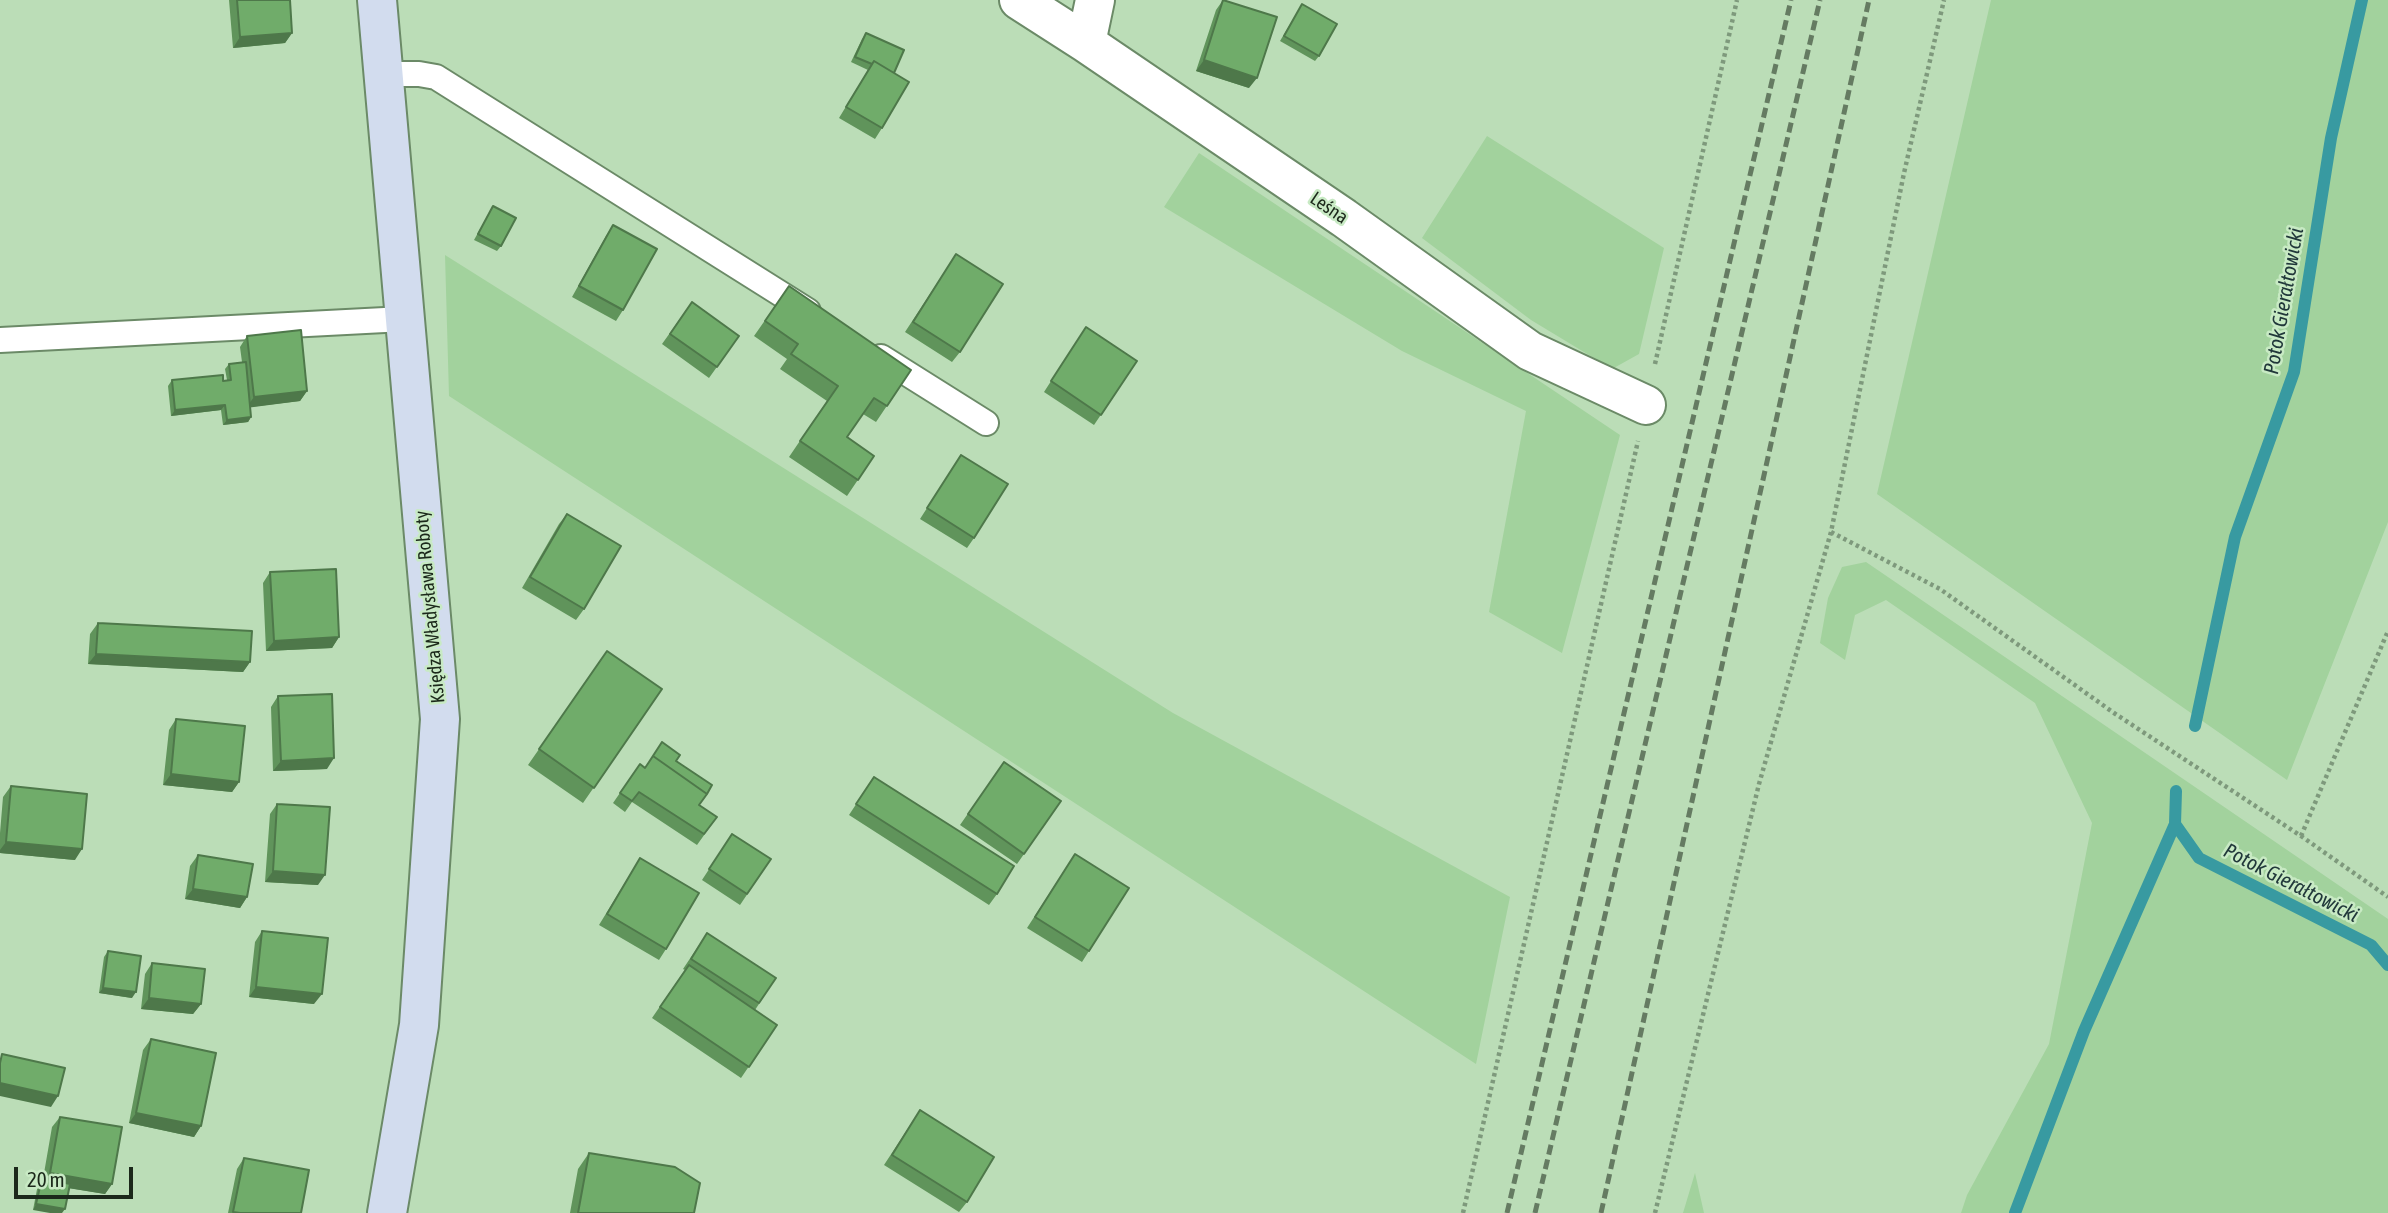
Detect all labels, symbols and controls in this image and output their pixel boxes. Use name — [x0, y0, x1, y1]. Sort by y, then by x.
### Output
street label: Leśna — [1306, 187, 1352, 229]
water label: Potok Gierałtowicki — [2259, 226, 2309, 376]
street label: Księdza Władysława Roboty — [410, 510, 450, 704]
water label: Potok Gierałtowicki — [2219, 838, 2363, 928]
scale bar — [18, 1154, 136, 1198]
text: 20 m — [27, 1167, 65, 1191]

